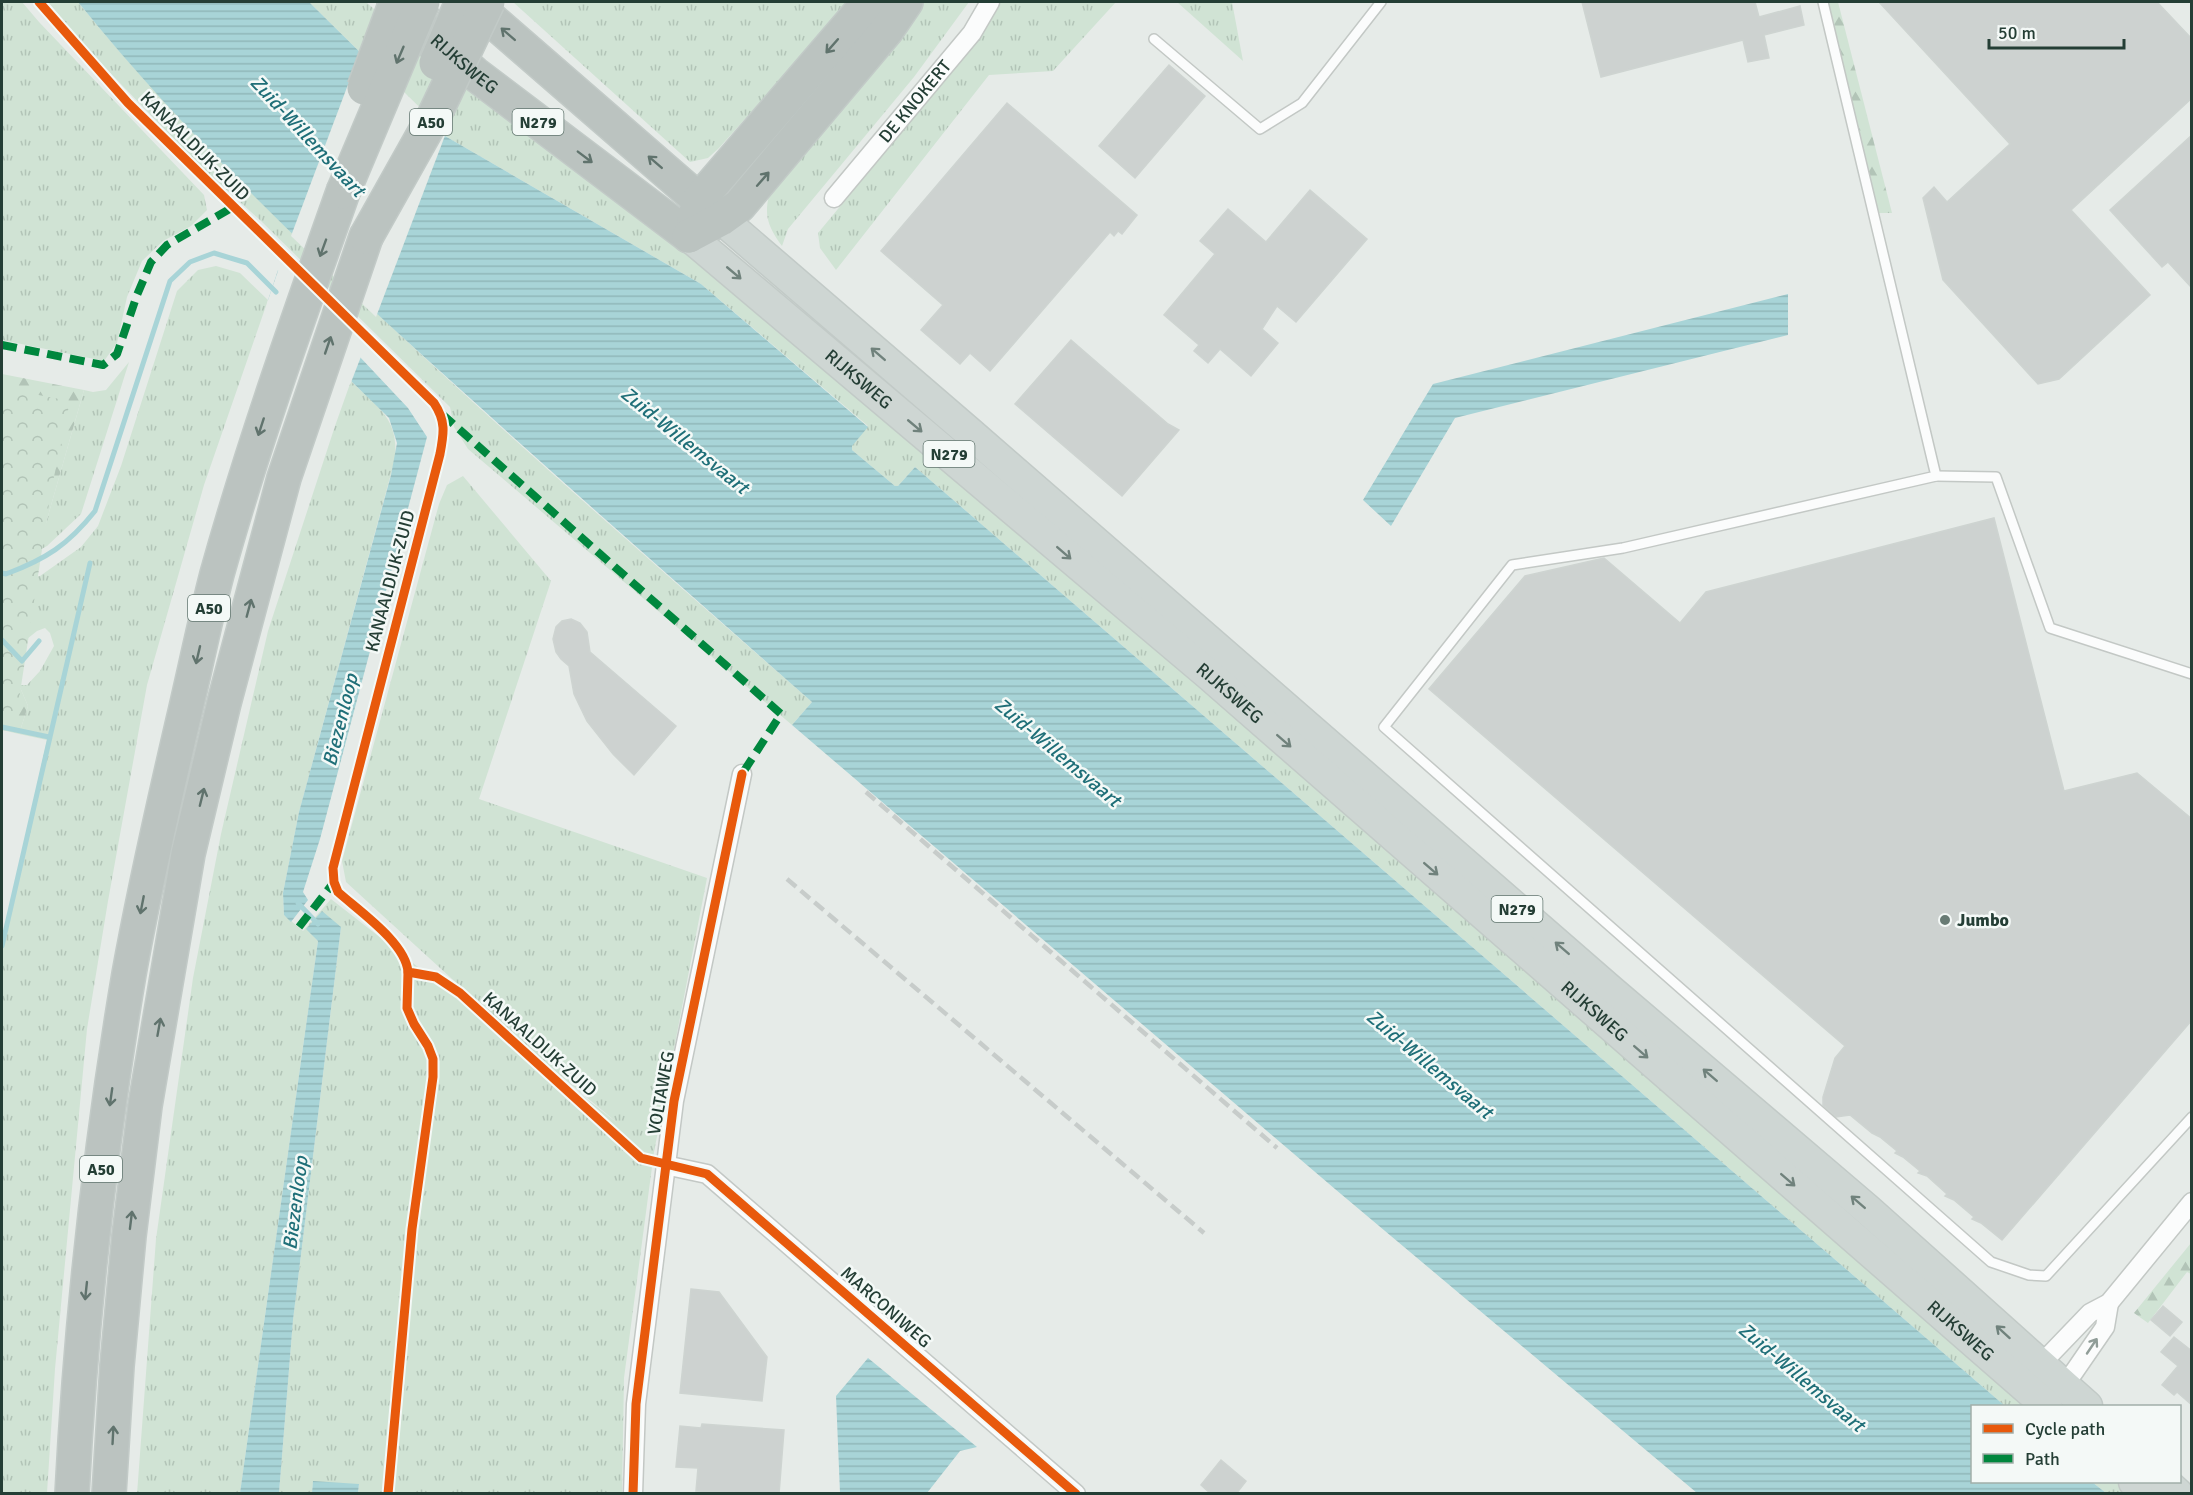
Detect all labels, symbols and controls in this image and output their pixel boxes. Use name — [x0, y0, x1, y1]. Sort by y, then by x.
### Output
scale bar — [1989, 12, 2124, 50]
text: 50 m — [1998, 22, 2036, 44]
one-way arrow — [501, 27, 516, 41]
street label: RIJKSWEG — [426, 29, 502, 98]
one-way arrow — [825, 38, 839, 53]
one-way arrow — [394, 46, 405, 64]
street label: DE KNOKERT — [874, 55, 956, 147]
water label: Zuid-Willemsvaart — [245, 70, 372, 204]
street label: KANAALDIJK-ZUID — [136, 87, 254, 205]
road number: A50 — [410, 109, 452, 135]
road number: N279 — [512, 109, 564, 135]
one-way arrow — [577, 150, 593, 163]
one-way arrow — [648, 155, 663, 169]
one-way arrow — [756, 172, 770, 187]
one-way arrow — [317, 238, 328, 256]
one-way arrow — [726, 267, 742, 280]
one-way arrow — [324, 336, 335, 355]
street label: RIJKSWEG — [820, 344, 897, 414]
one-way arrow — [871, 347, 886, 361]
water label: Zuid-Willemsvaart — [616, 381, 755, 501]
one-way arrow — [255, 417, 266, 436]
one-way arrow — [907, 419, 922, 433]
road number: N279 — [924, 441, 974, 467]
street label: KANAALDIJK-ZUID — [361, 508, 419, 654]
one-way arrow — [1056, 546, 1072, 559]
road number: A50 — [188, 595, 230, 621]
one-way arrow — [244, 599, 255, 618]
one-way arrow — [192, 646, 204, 665]
street label: RIJKSWEG — [1192, 658, 1268, 728]
water label: Biezenloop — [317, 670, 364, 769]
water label: Zuid-Willemsvaart — [989, 692, 1127, 814]
one-way arrow — [1276, 734, 1291, 748]
one-way arrow — [196, 788, 208, 807]
one-way arrow — [1423, 862, 1439, 875]
one-way arrow — [136, 895, 147, 914]
road number: N279 — [1492, 896, 1543, 922]
place label: Jumbo — [1957, 909, 2009, 931]
marker: Jumbo — [1938, 913, 1952, 927]
one-way arrow — [1555, 941, 1570, 955]
street label: RIJKSWEG — [1557, 976, 1632, 1046]
street label: KANAALDIJK-ZUID — [478, 987, 602, 1101]
water label: Zuid-Willemsvaart — [1361, 1004, 1499, 1126]
one-way arrow — [154, 1018, 165, 1037]
one-way arrow — [1633, 1045, 1648, 1059]
street label: VOLTAWEG — [643, 1049, 679, 1137]
one-way arrow — [1703, 1068, 1718, 1082]
one-way arrow — [105, 1087, 116, 1107]
water label: Biezenloop — [277, 1153, 314, 1251]
road number: A50 — [80, 1156, 122, 1182]
one-way arrow — [1780, 1174, 1796, 1187]
one-way arrow — [1851, 1195, 1866, 1209]
one-way arrow — [126, 1211, 137, 1230]
street label: MARCONIWEG — [836, 1262, 936, 1352]
one-way arrow — [80, 1280, 91, 1300]
street label: RIJKSWEG — [1923, 1296, 1999, 1366]
water label: Zuid-Willemsvaart — [1733, 1317, 1871, 1439]
one-way arrow — [1996, 1325, 2011, 1340]
one-way arrow — [2086, 1338, 2098, 1355]
legend — [1971, 1405, 2181, 1483]
text: Cycle path — [2025, 1418, 2105, 1440]
one-way arrow — [108, 1426, 119, 1446]
text: Path — [2025, 1448, 2060, 1470]

